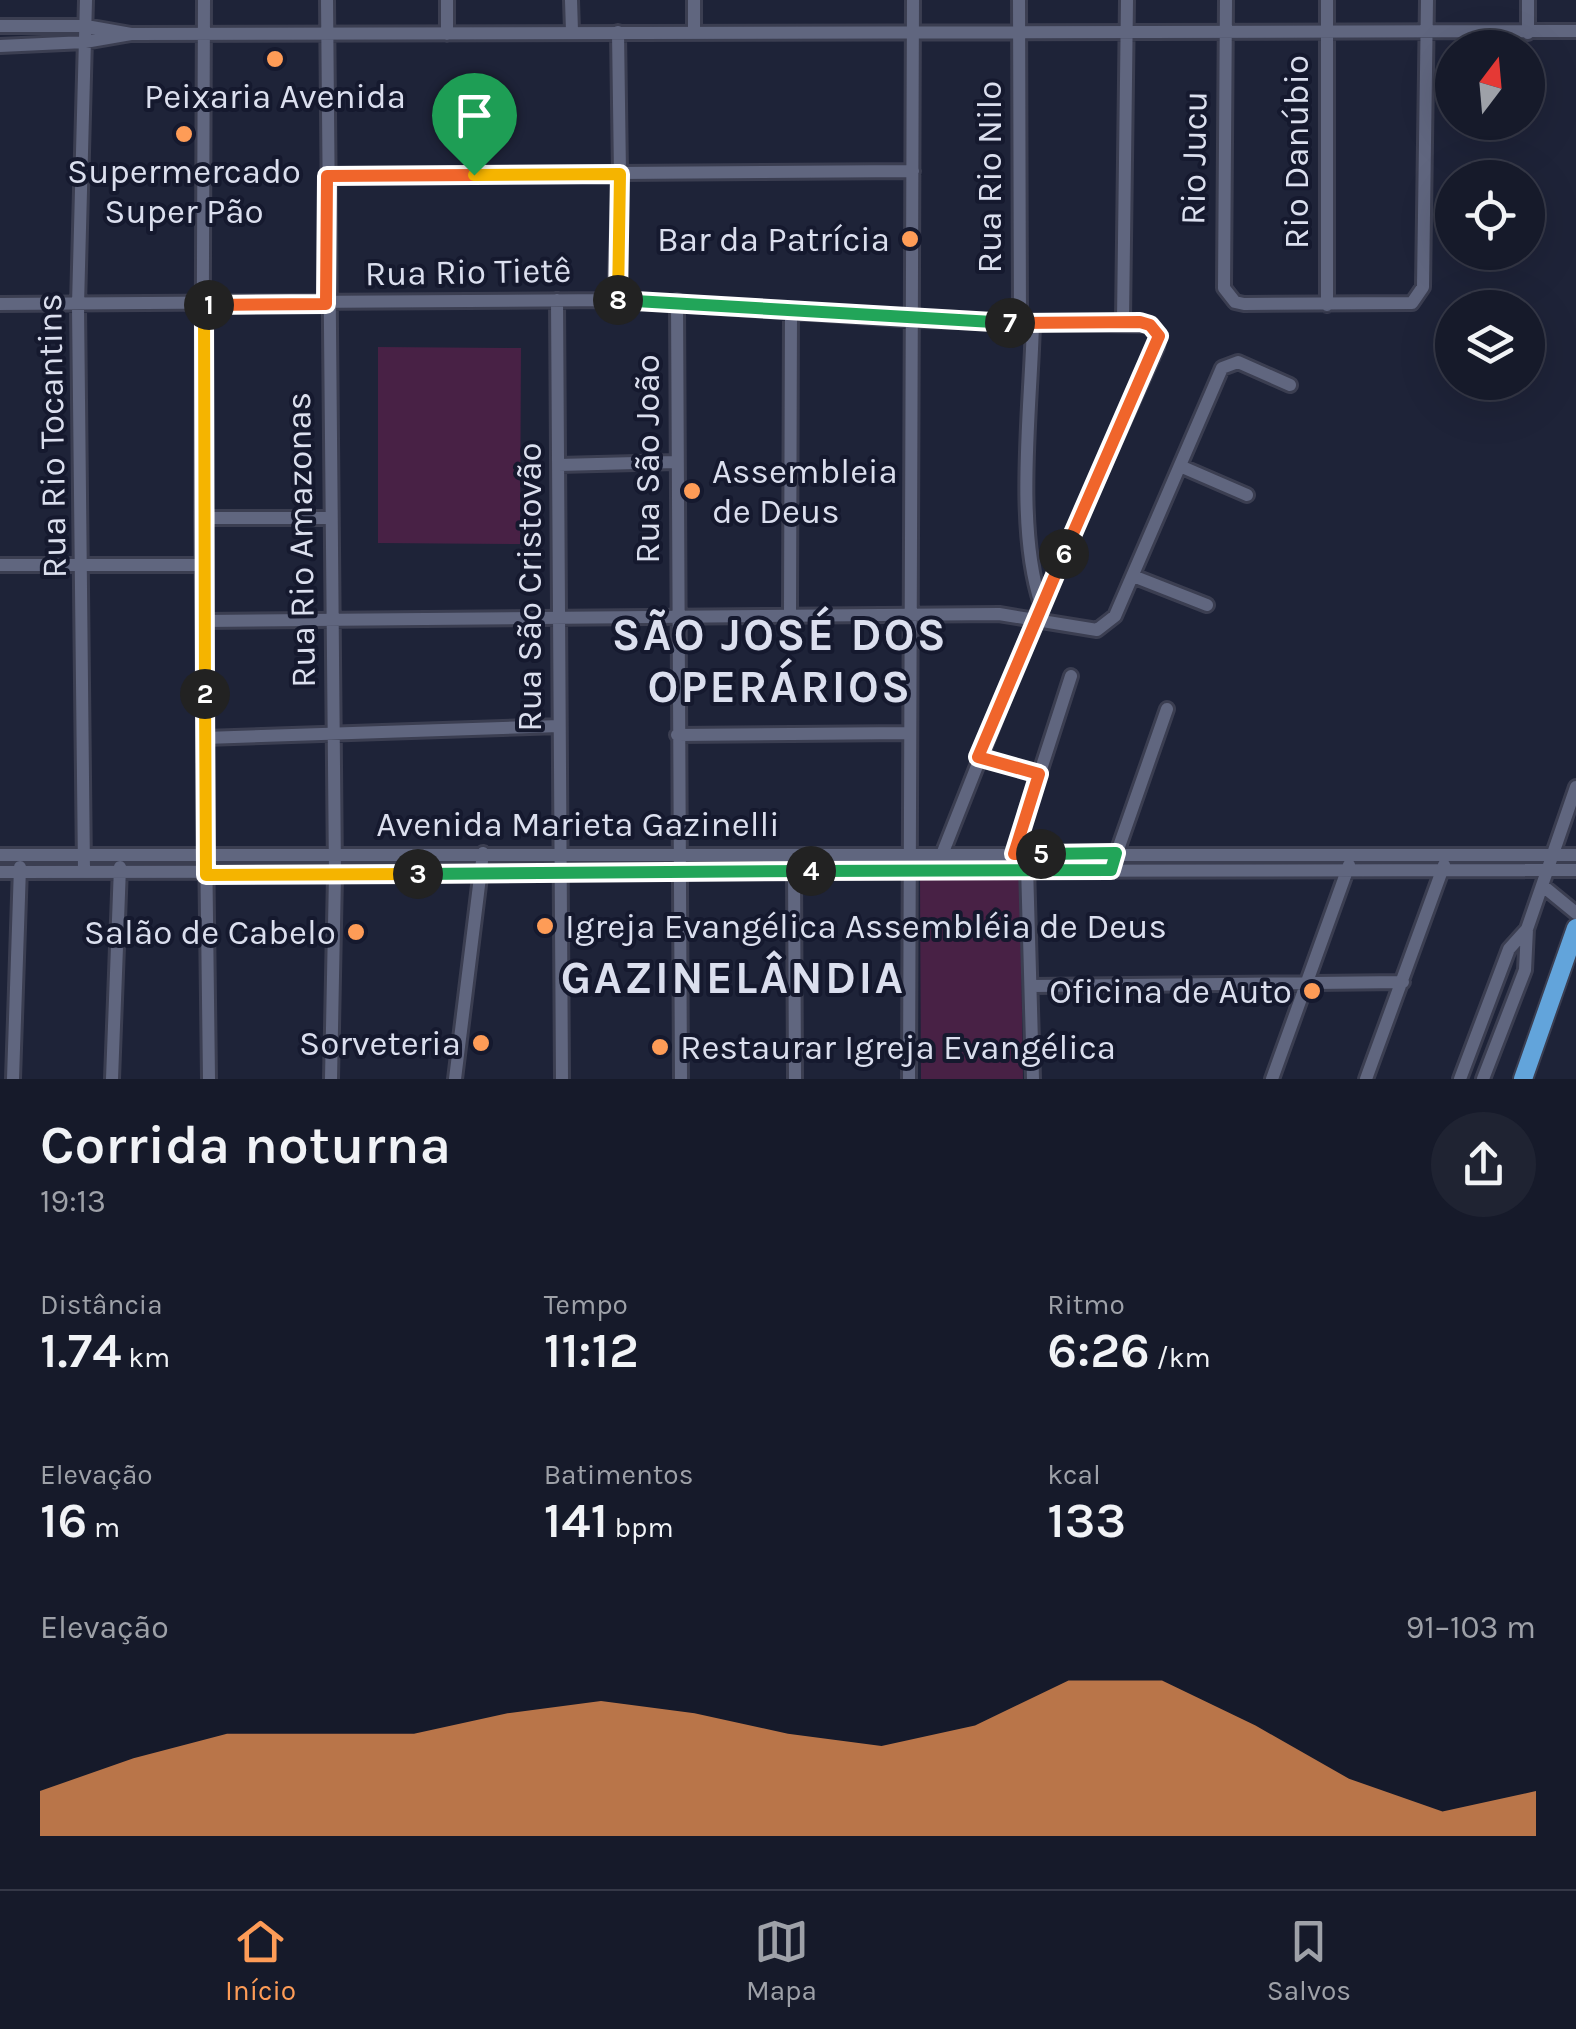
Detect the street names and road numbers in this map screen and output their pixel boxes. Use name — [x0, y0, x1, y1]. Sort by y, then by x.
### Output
street label: Rio Danúbio — [1276, 55, 1317, 249]
street label: Rua Rio Nilo — [969, 81, 1010, 273]
street label: Rio Jucu — [1172, 91, 1216, 225]
street label: Rua Rio Tietê — [364, 250, 572, 294]
street label: Rua Rio Tocantins — [29, 293, 75, 579]
street label: Rua São João — [627, 354, 668, 564]
street label: Rua Rio Amazonas — [278, 392, 324, 688]
street label: Rua São Cristovão — [509, 442, 550, 732]
street label: Avenida Marieta Gazinelli — [376, 804, 780, 845]

